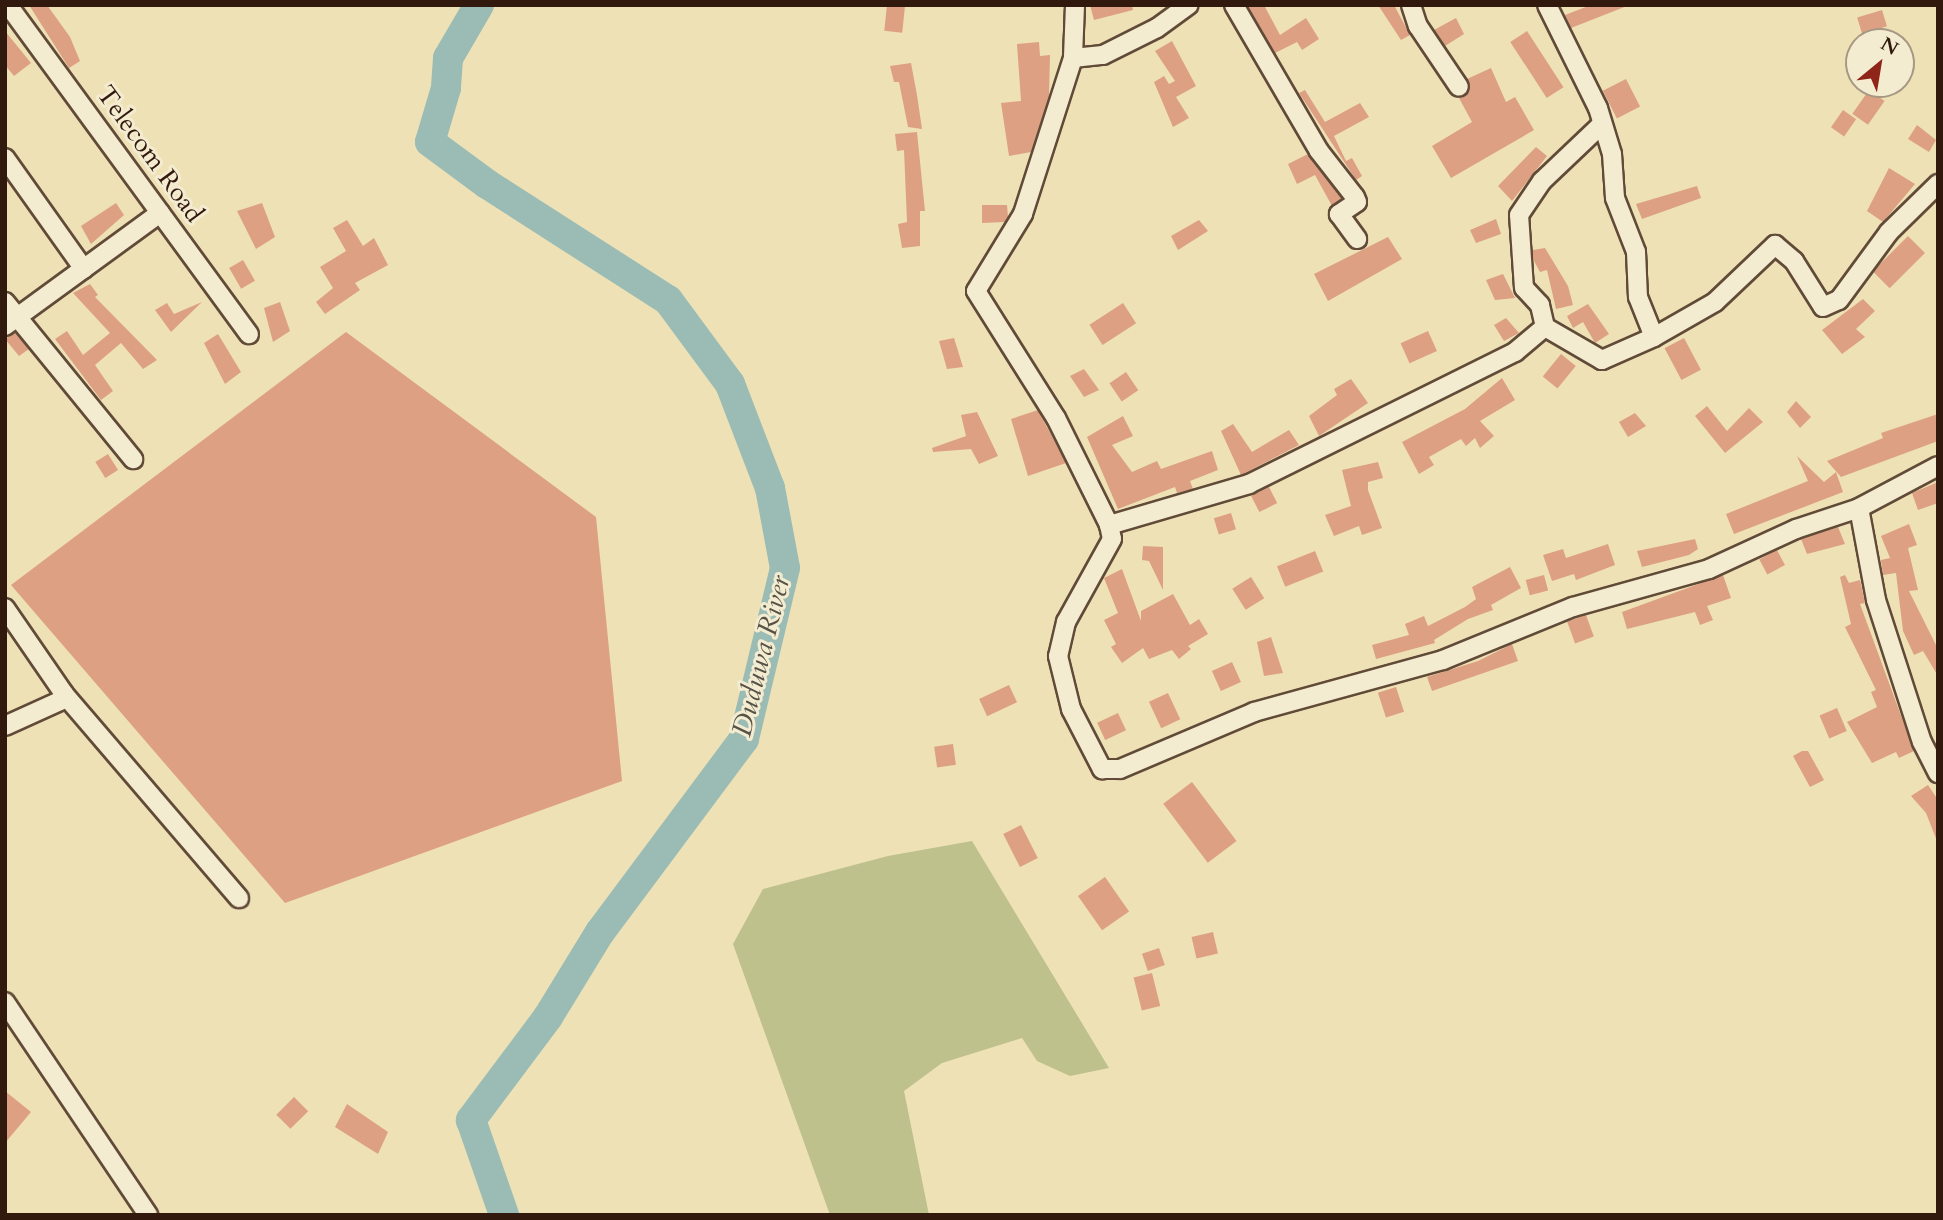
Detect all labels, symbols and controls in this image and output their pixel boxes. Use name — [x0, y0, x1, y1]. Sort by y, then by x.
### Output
north arrow — [1845, 28, 1915, 98]
text: N — [1876, 31, 1903, 62]
street label: Telecom Road — [90, 80, 210, 228]
water label: Duduwa River — [725, 572, 797, 740]

